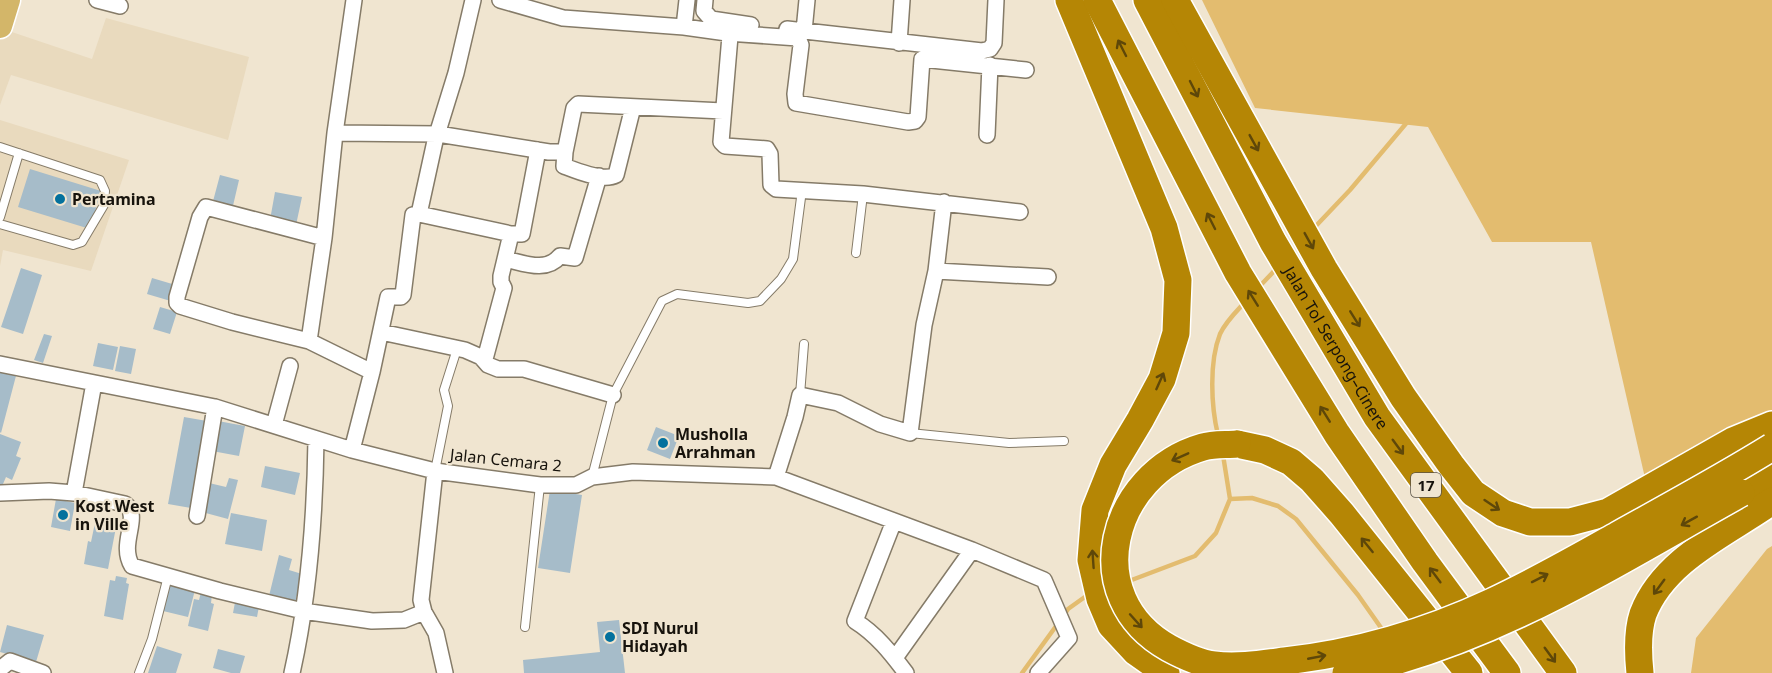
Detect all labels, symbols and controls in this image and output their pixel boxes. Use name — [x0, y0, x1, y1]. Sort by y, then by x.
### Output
one-way arrow — [1115, 39, 1127, 57]
one-way arrow — [1188, 80, 1200, 97]
one-way arrow — [1249, 133, 1260, 151]
place label: Pertamina — [72, 188, 156, 210]
marker: Pertamina — [53, 192, 67, 206]
one-way arrow — [1205, 213, 1216, 231]
one-way arrow — [1304, 232, 1315, 250]
street label: Jalan Tol Serpong–Cinere — [1278, 260, 1393, 434]
one-way arrow — [1247, 290, 1259, 307]
one-way arrow — [1349, 310, 1361, 327]
one-way arrow — [1155, 372, 1166, 390]
one-way arrow — [1319, 406, 1331, 423]
place label: Musholla Arrahman — [675, 423, 756, 463]
marker: Musholla Arrahman — [656, 436, 670, 450]
one-way arrow — [1392, 438, 1405, 454]
street label: Jalan Cemara 2 — [447, 443, 563, 477]
one-way arrow — [1172, 452, 1190, 463]
road number: 17 — [1411, 473, 1441, 497]
place label: Kost West in Ville — [75, 495, 154, 535]
one-way arrow — [1483, 500, 1500, 512]
marker: Kost West in Ville — [56, 508, 70, 522]
one-way arrow — [1681, 516, 1698, 528]
one-way arrow — [1361, 538, 1374, 554]
one-way arrow — [1087, 550, 1098, 570]
one-way arrow — [1429, 568, 1441, 584]
one-way arrow — [1530, 571, 1548, 583]
one-way arrow — [1653, 578, 1665, 594]
one-way arrow — [1129, 613, 1143, 628]
place label: SDI Nurul Hidayah — [622, 617, 699, 657]
marker: SDI Nurul Hidayah — [603, 630, 617, 644]
one-way arrow — [1544, 647, 1556, 663]
one-way arrow — [1307, 651, 1327, 662]

